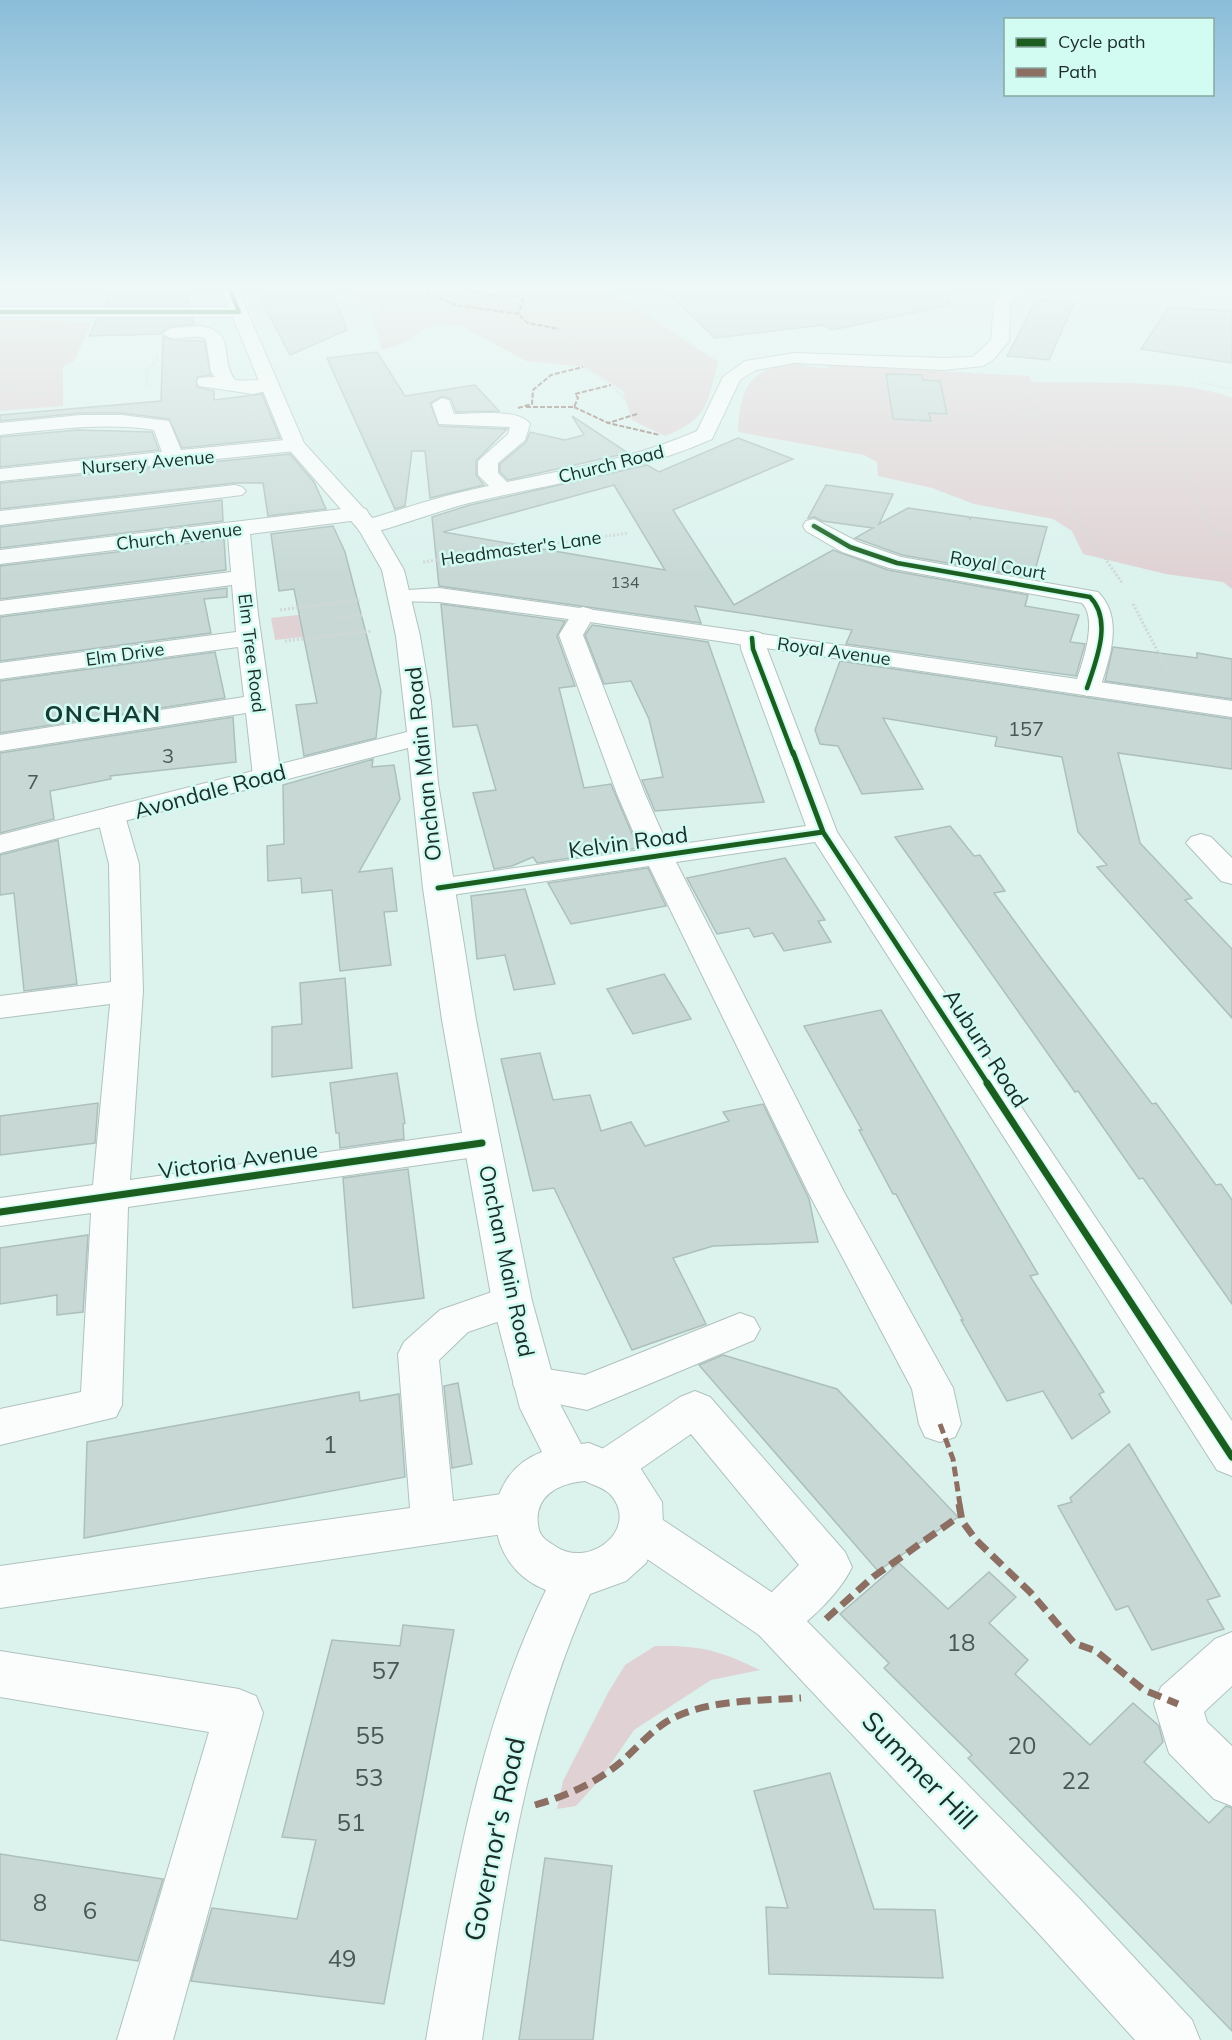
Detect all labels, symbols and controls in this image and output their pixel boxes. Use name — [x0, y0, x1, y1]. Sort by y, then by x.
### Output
legend — [1004, 18, 1214, 96]
text: Cycle path — [1058, 30, 1145, 53]
text: Path — [1058, 60, 1097, 83]
street label: Church Road — [556, 440, 666, 488]
street label: Nursery Avenue — [81, 445, 215, 479]
street label: Church Avenue — [115, 517, 243, 555]
street label: Headmaster's Lane — [439, 525, 603, 571]
street label: Royal Court — [948, 545, 1048, 585]
house number: 134 — [611, 572, 640, 592]
street label: Elm Tree Road — [233, 592, 271, 714]
street label: Royal Avenue — [776, 632, 892, 670]
street label: Elm Drive — [84, 637, 166, 671]
street label: Onchan Main Road — [399, 665, 447, 863]
district label: ONCHAN — [44, 698, 162, 728]
house number: 157 — [1008, 716, 1044, 741]
house number: 3 — [162, 743, 174, 768]
street label: Avondale Road — [131, 757, 289, 825]
house number: 7 — [27, 769, 39, 794]
street label: Kelvin Road — [566, 820, 690, 864]
street label: Auburn Road — [937, 984, 1035, 1112]
street label: Victoria Avenue — [157, 1135, 319, 1185]
street label: Onchan Main Road — [473, 1163, 541, 1359]
house number: 1 — [323, 1429, 337, 1459]
house number: 18 — [947, 1627, 975, 1657]
house number: 57 — [372, 1655, 400, 1685]
street label: Summer Hill — [855, 1704, 985, 1836]
house number: 55 — [356, 1720, 384, 1750]
house number: 20 — [1008, 1730, 1036, 1760]
street label: Governor's Road — [456, 1734, 532, 1944]
house number: 53 — [355, 1762, 383, 1792]
house number: 22 — [1062, 1765, 1090, 1795]
house number: 51 — [337, 1807, 365, 1837]
house number: 8 — [33, 1887, 47, 1917]
house number: 6 — [83, 1895, 97, 1925]
house number: 49 — [328, 1943, 356, 1973]

